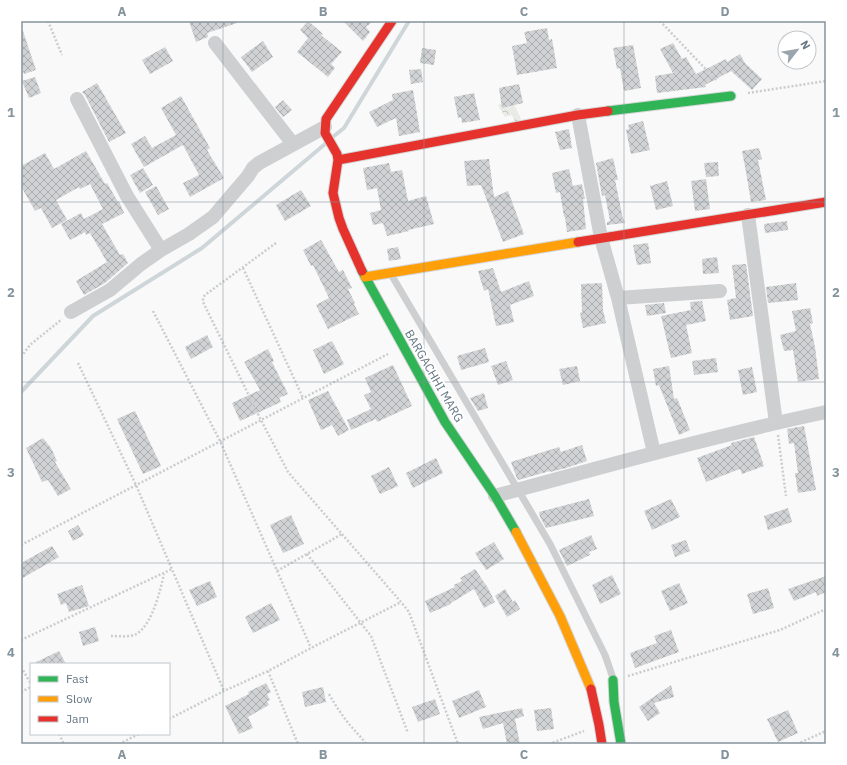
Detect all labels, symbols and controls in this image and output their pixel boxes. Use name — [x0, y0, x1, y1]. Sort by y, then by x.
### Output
text: A — [118, 3, 127, 20]
text: B — [319, 3, 328, 20]
text: C — [520, 3, 529, 20]
text: D — [720, 3, 730, 20]
north arrow — [777, 30, 817, 70]
text: N — [798, 38, 814, 52]
text: 1 — [7, 104, 15, 121]
text: 1 — [832, 104, 840, 121]
text: 2 — [7, 284, 15, 301]
text: 2 — [832, 284, 840, 301]
street label: BARGACHHI MARG — [402, 327, 467, 425]
text: 3 — [7, 464, 15, 481]
text: 3 — [832, 464, 840, 481]
text: 4 — [7, 644, 15, 661]
text: 4 — [832, 644, 840, 661]
legend — [30, 663, 170, 735]
text: Fast — [66, 671, 89, 686]
text: Slow — [66, 691, 92, 706]
text: Jam — [66, 711, 89, 726]
text: A — [118, 746, 127, 763]
text: B — [319, 746, 328, 763]
text: C — [520, 746, 529, 763]
text: D — [720, 746, 730, 763]

